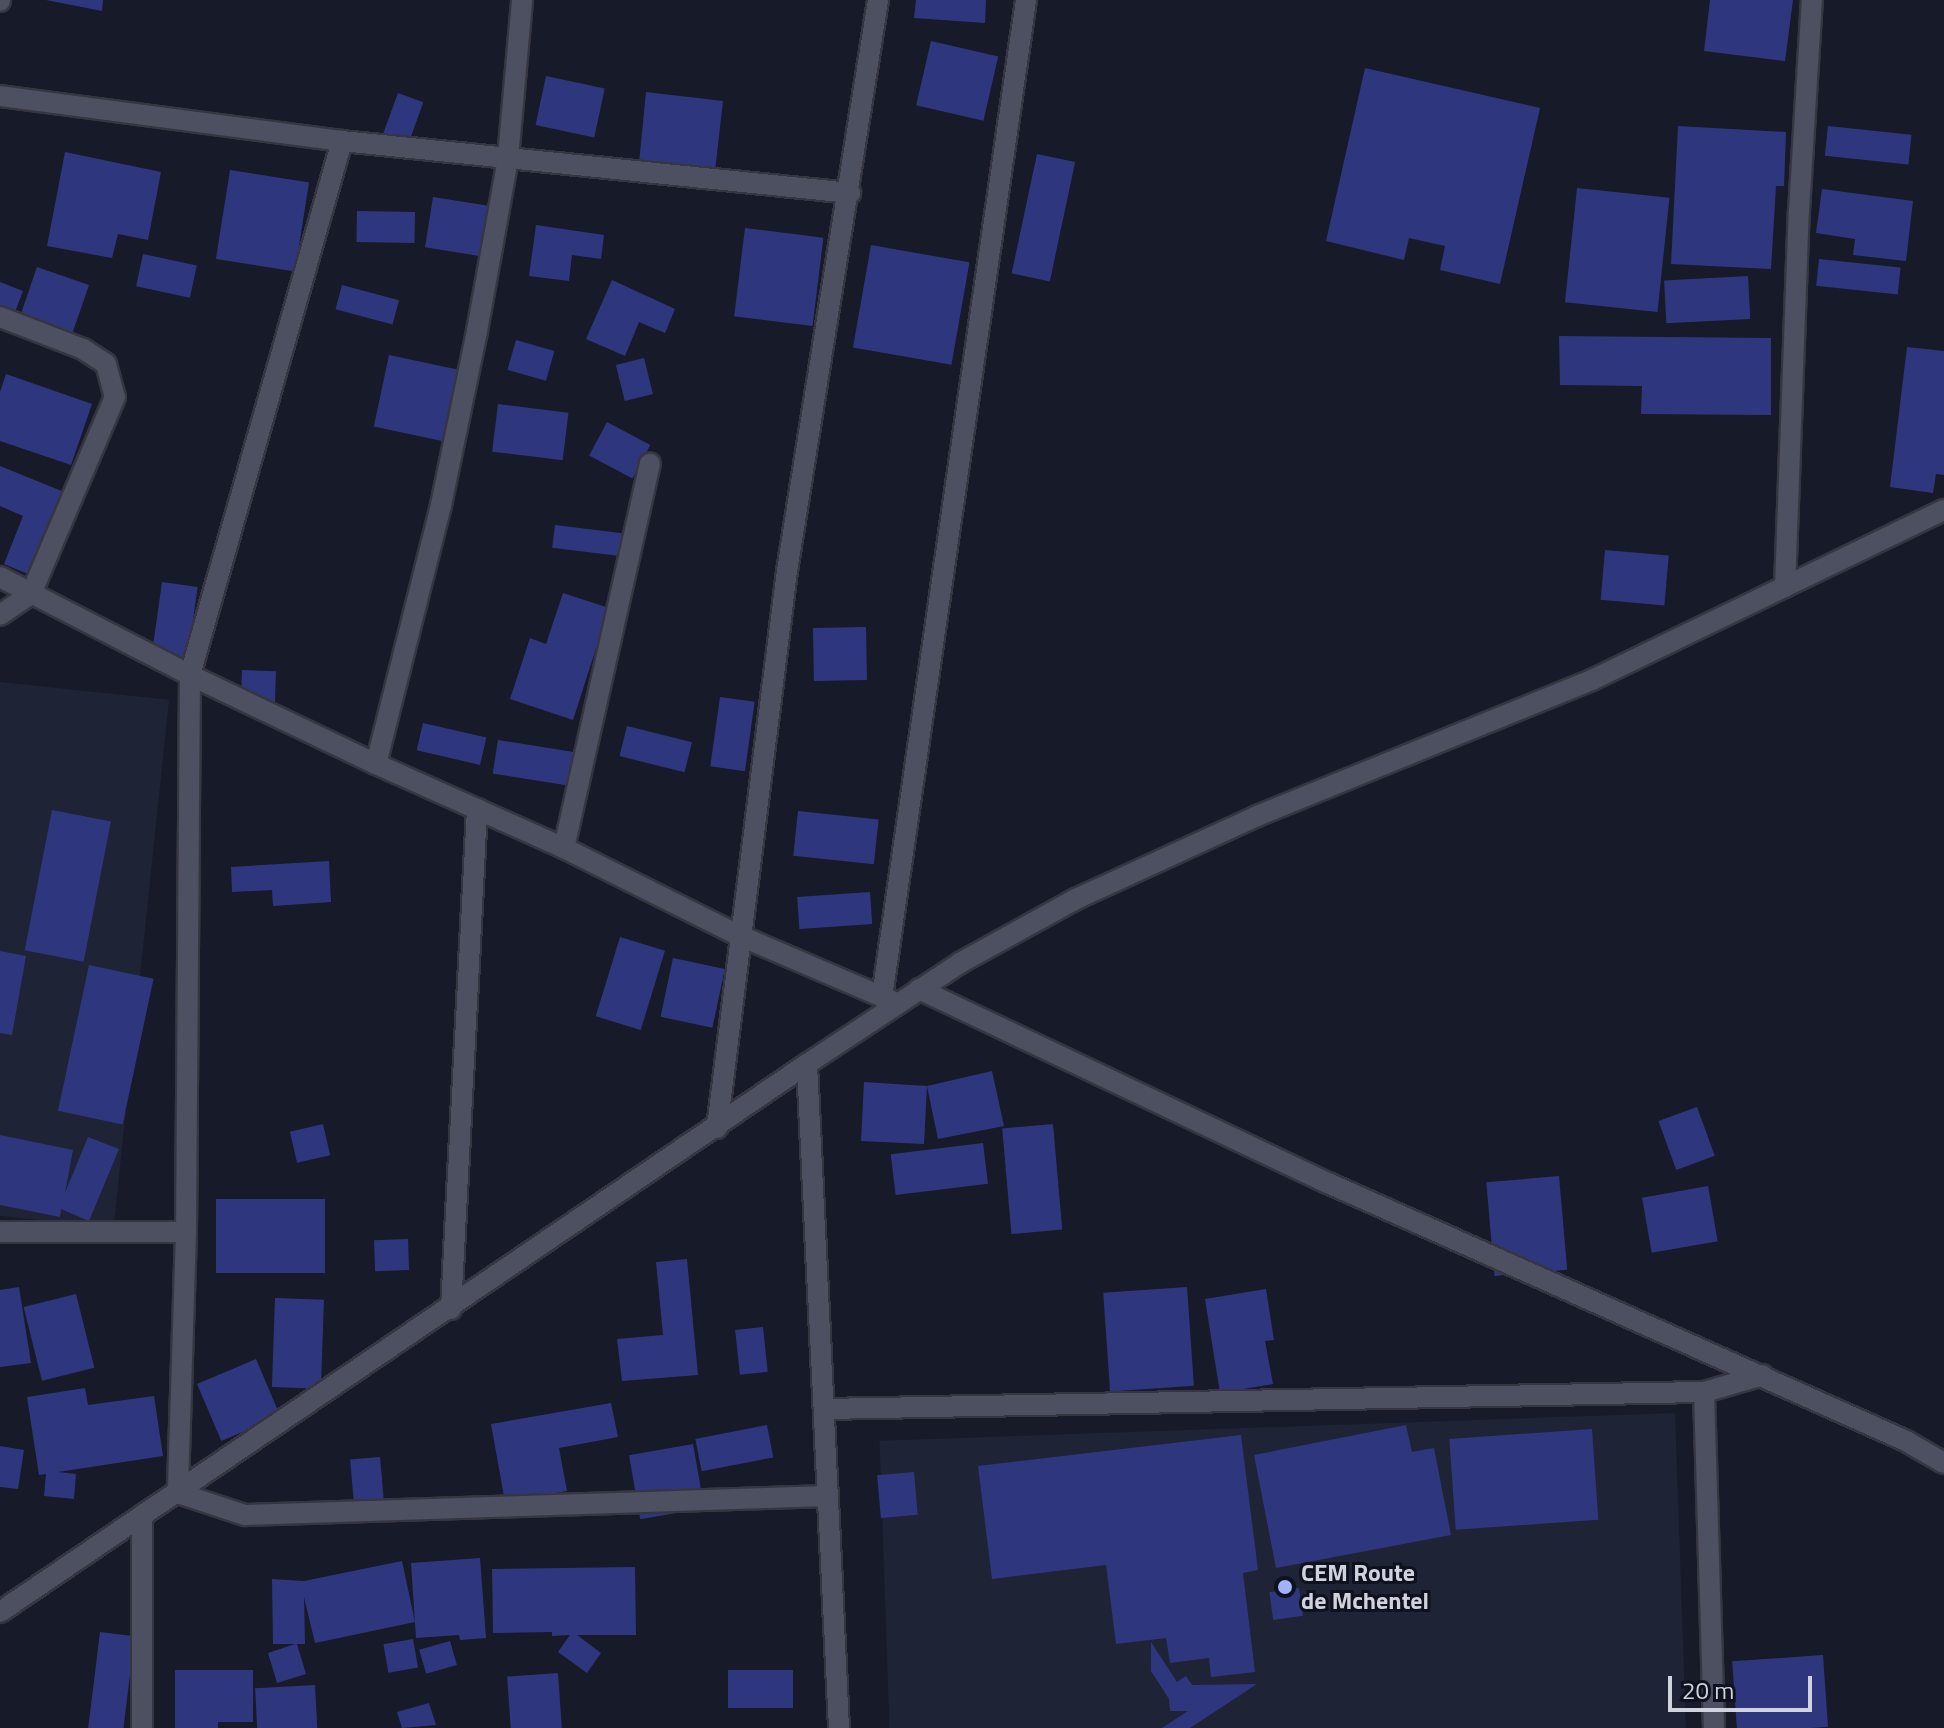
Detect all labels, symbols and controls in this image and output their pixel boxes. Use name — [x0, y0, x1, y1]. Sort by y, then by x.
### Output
place label: CEM Route de Mchentel — [1301, 1559, 1429, 1615]
marker: CEM Route de Mchentel — [1276, 1578, 1294, 1596]
scale bar — [1672, 1660, 1816, 1710]
text: 20 m — [1682, 1672, 1734, 1708]

